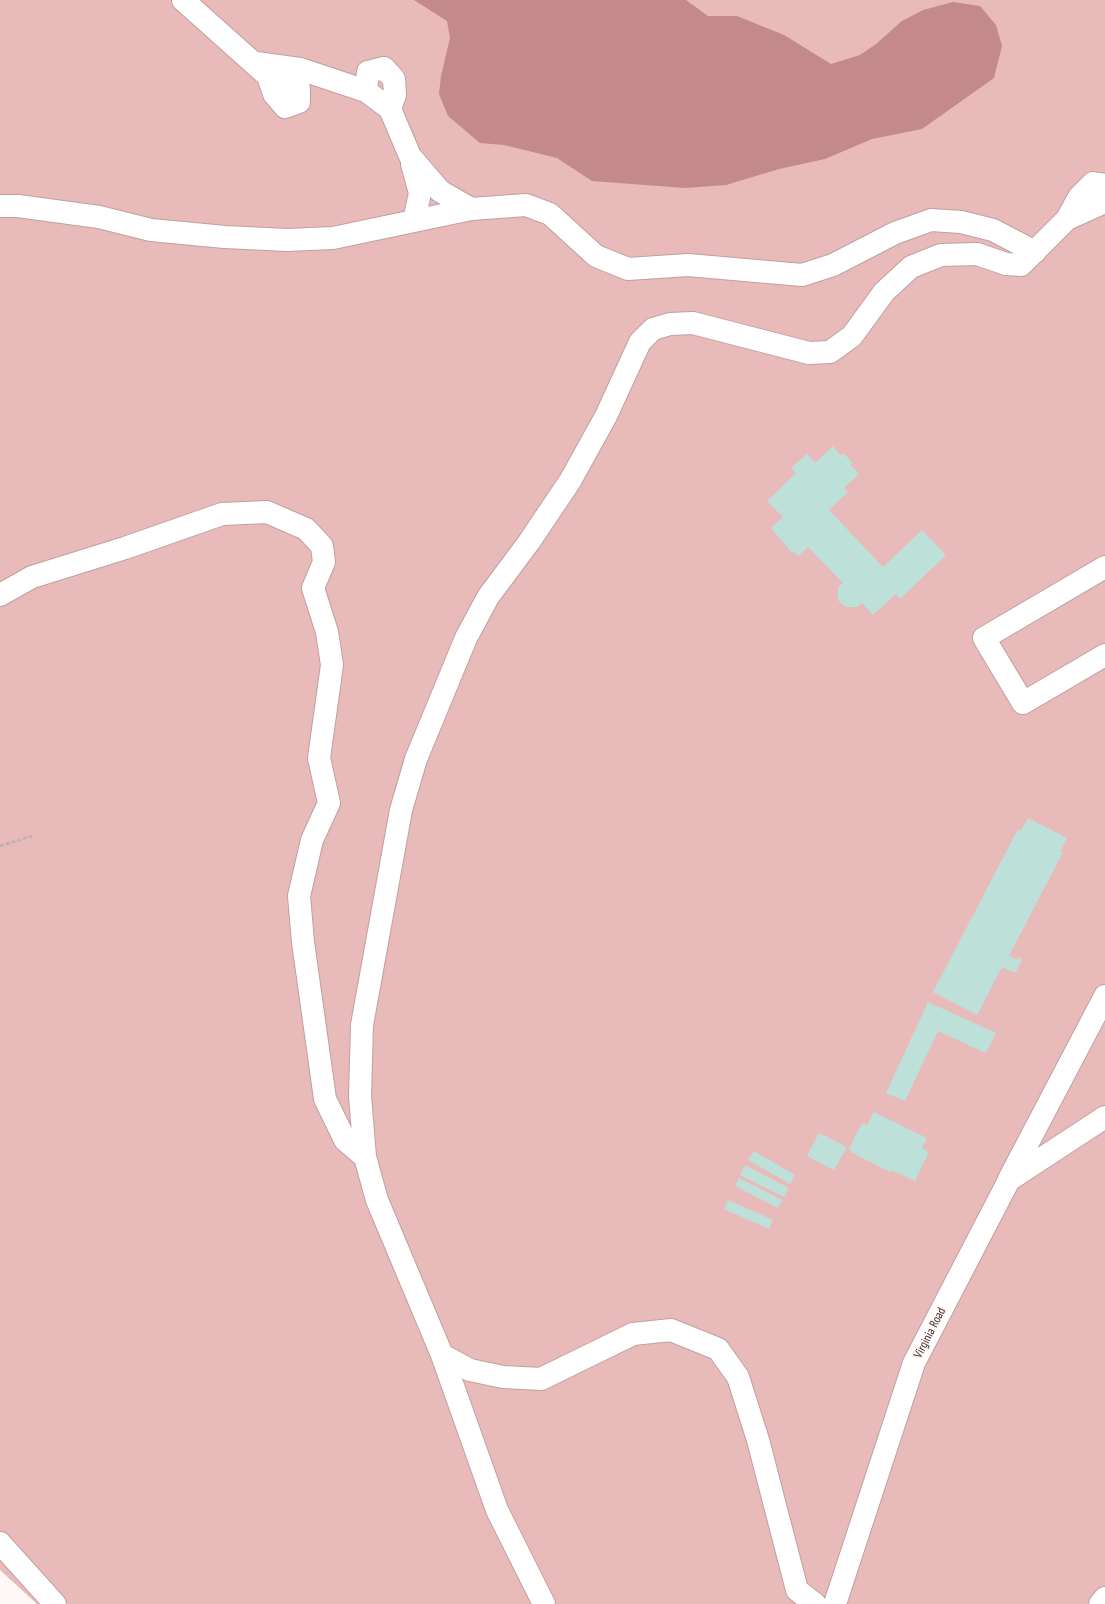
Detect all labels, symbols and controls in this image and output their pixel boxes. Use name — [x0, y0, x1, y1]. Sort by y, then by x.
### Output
street label: Virginia Road — [911, 1305, 949, 1361]

